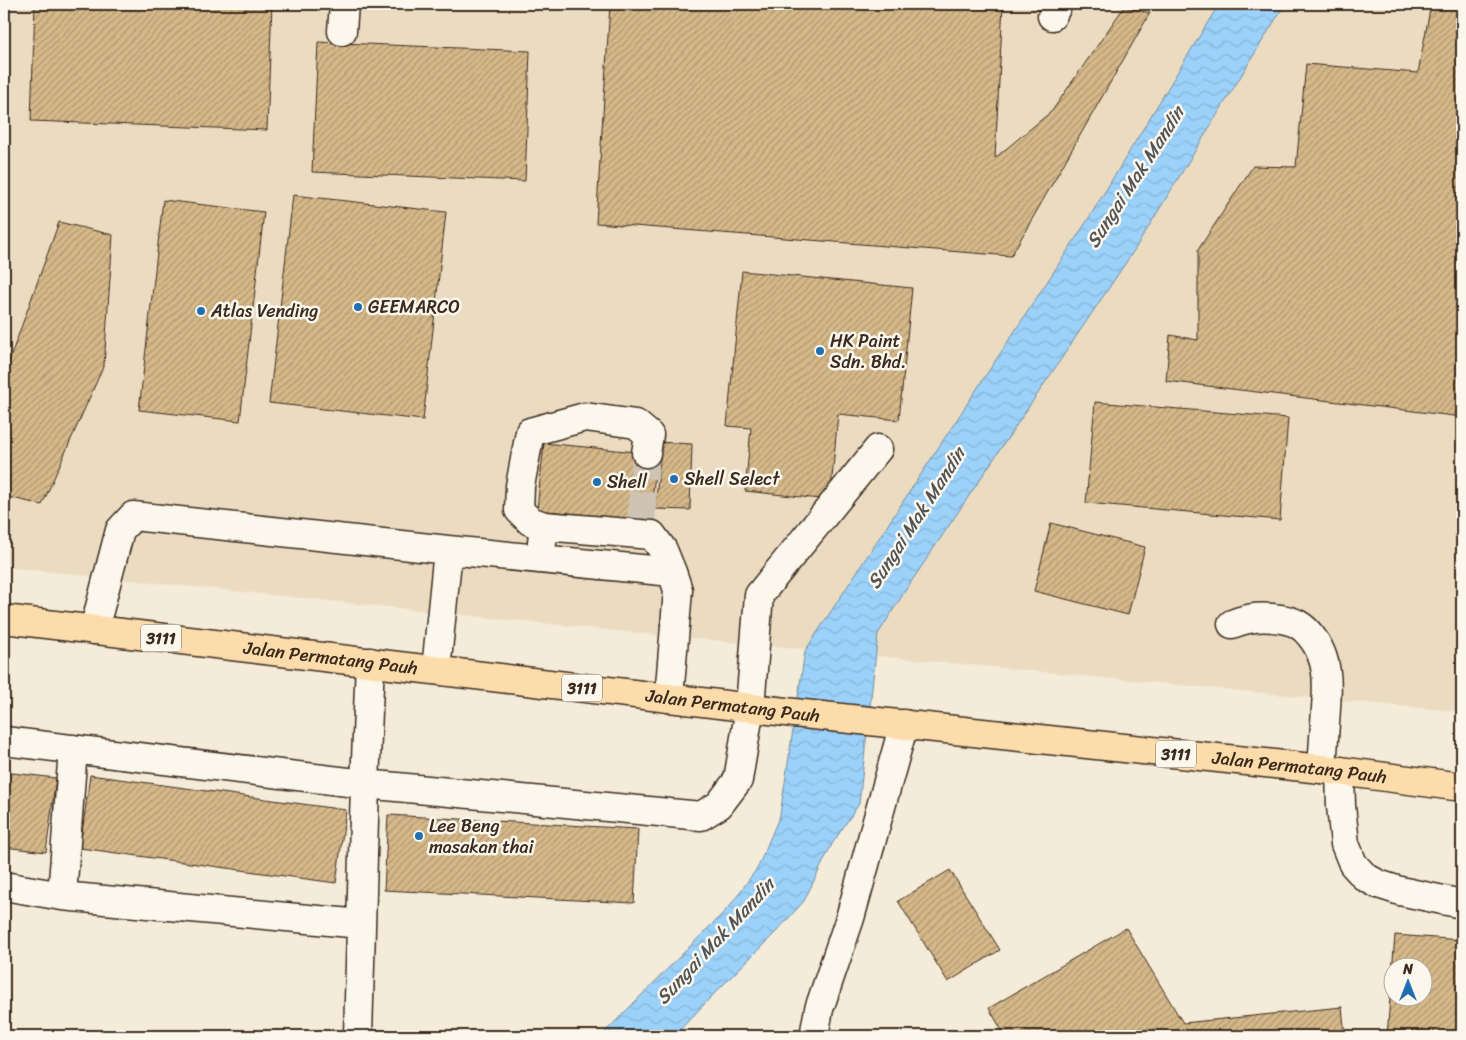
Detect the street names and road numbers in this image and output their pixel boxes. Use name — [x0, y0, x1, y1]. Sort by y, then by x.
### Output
road number: 3111 — [141, 624, 181, 651]
street label: Jalan Permatang Pauh — [241, 632, 420, 684]
road number: 3111 — [562, 674, 602, 701]
street label: Jalan Permatang Pauh — [643, 679, 822, 732]
road number: 3111 — [1156, 741, 1196, 768]
street label: Jalan Permatang Pauh — [1210, 741, 1389, 793]

